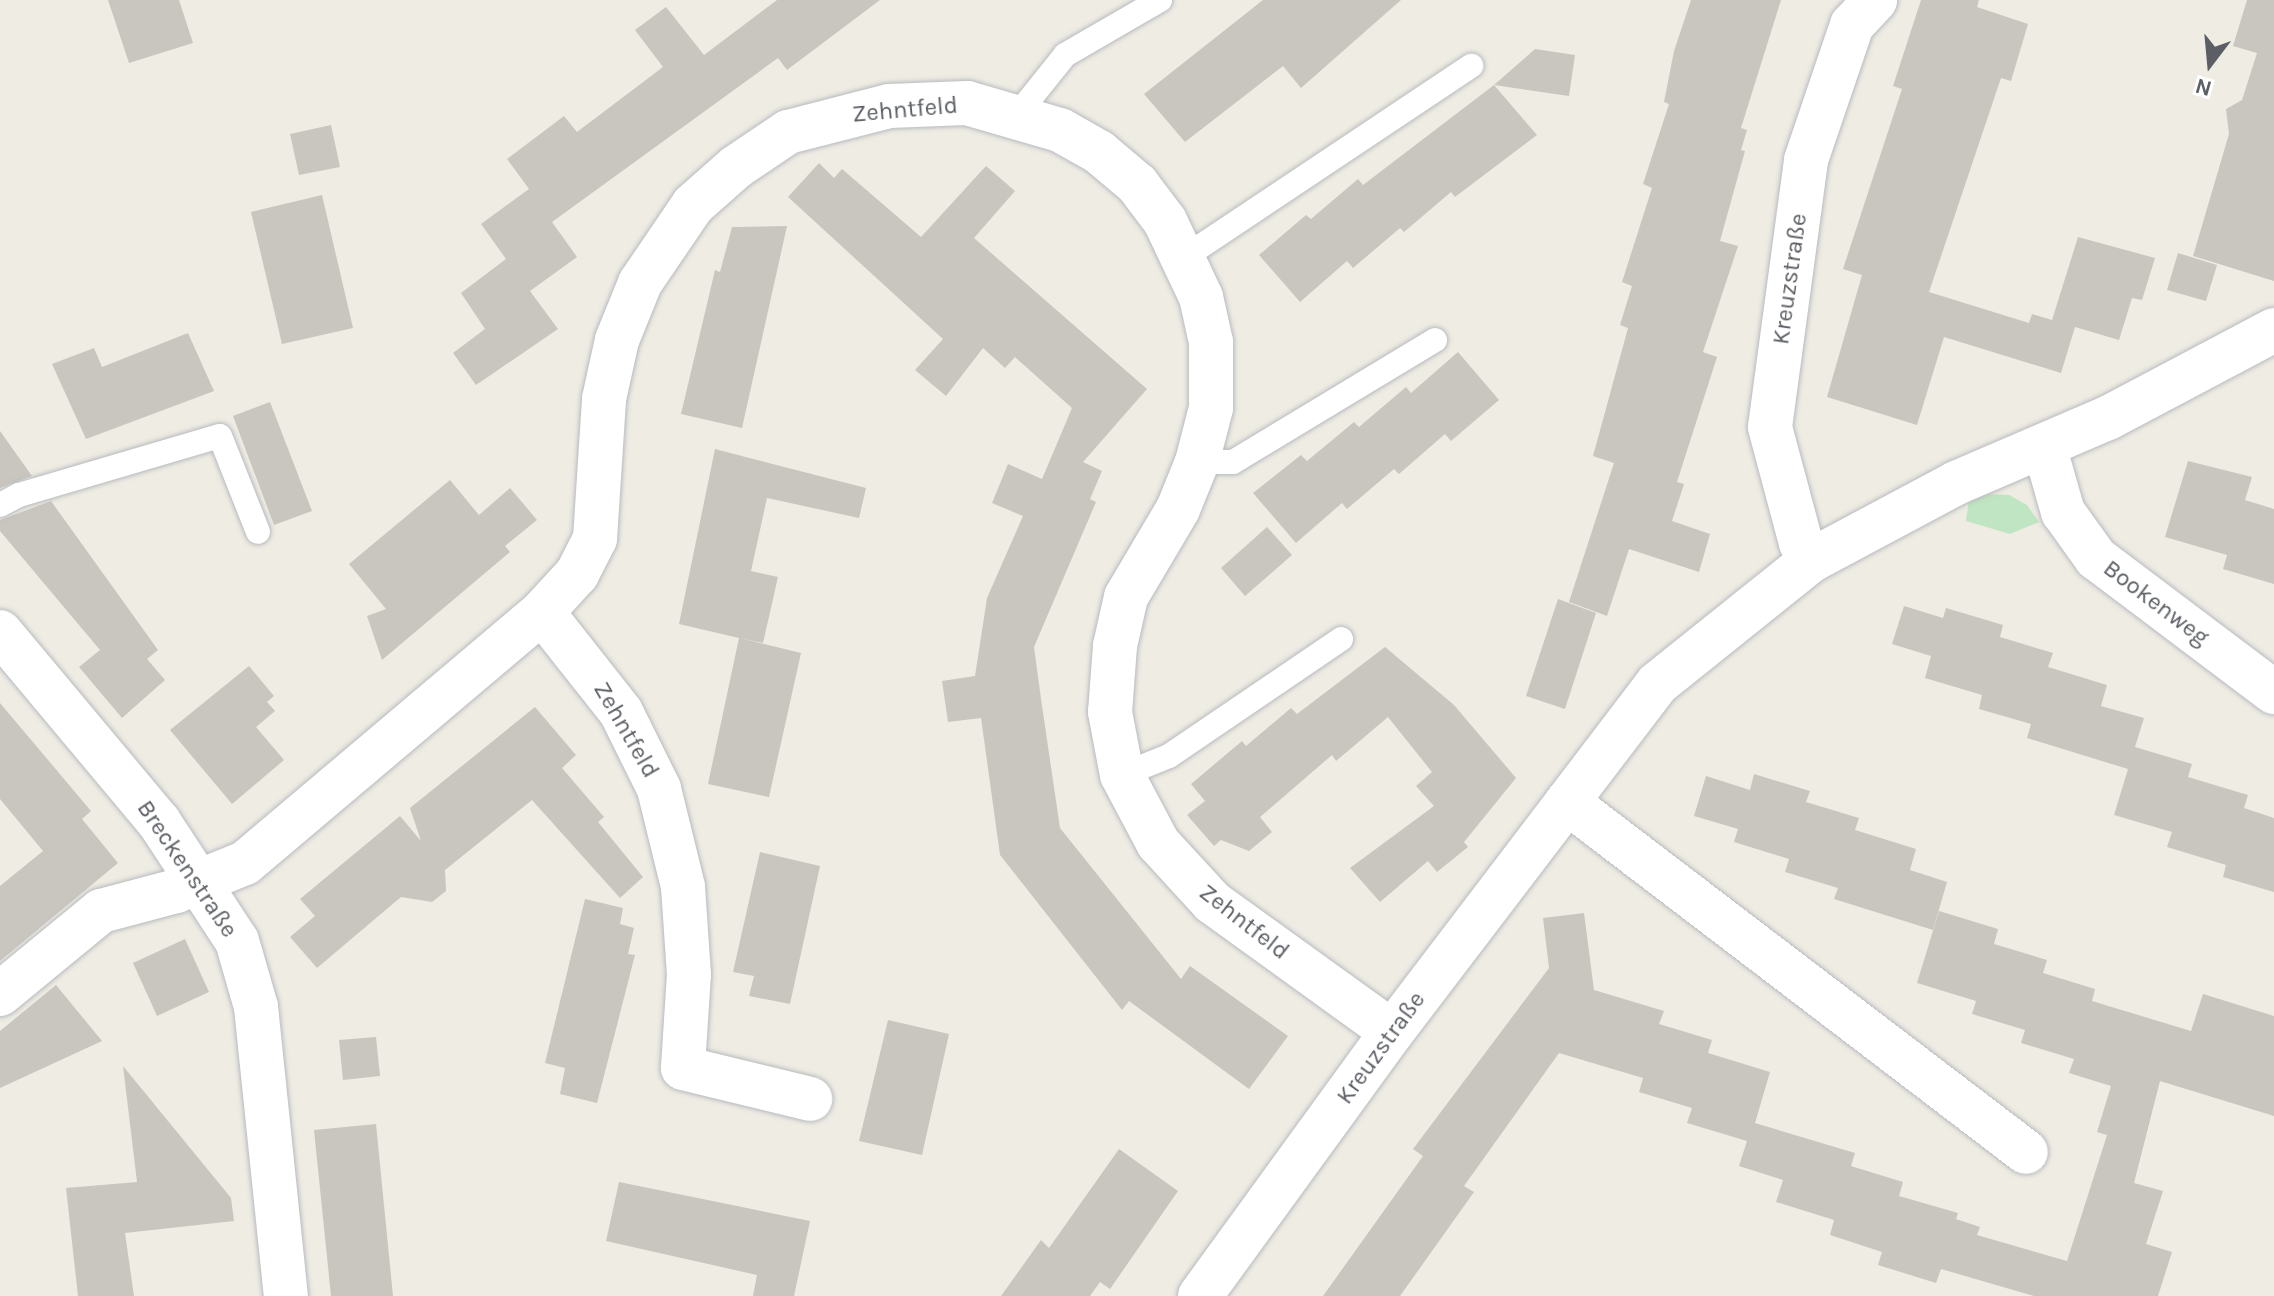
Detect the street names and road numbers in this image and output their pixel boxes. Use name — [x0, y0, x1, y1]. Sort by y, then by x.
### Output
street label: Zehntfeld — [851, 91, 959, 129]
street label: Kreuzstraße — [1767, 212, 1813, 346]
street label: Bookenweg — [2098, 554, 2214, 652]
street label: Zehntfeld — [587, 677, 665, 783]
street label: Breckenstraße — [131, 795, 243, 943]
street label: Zehntfeld — [1193, 878, 1295, 966]
street label: Kreuzstraße — [1331, 986, 1431, 1110]

